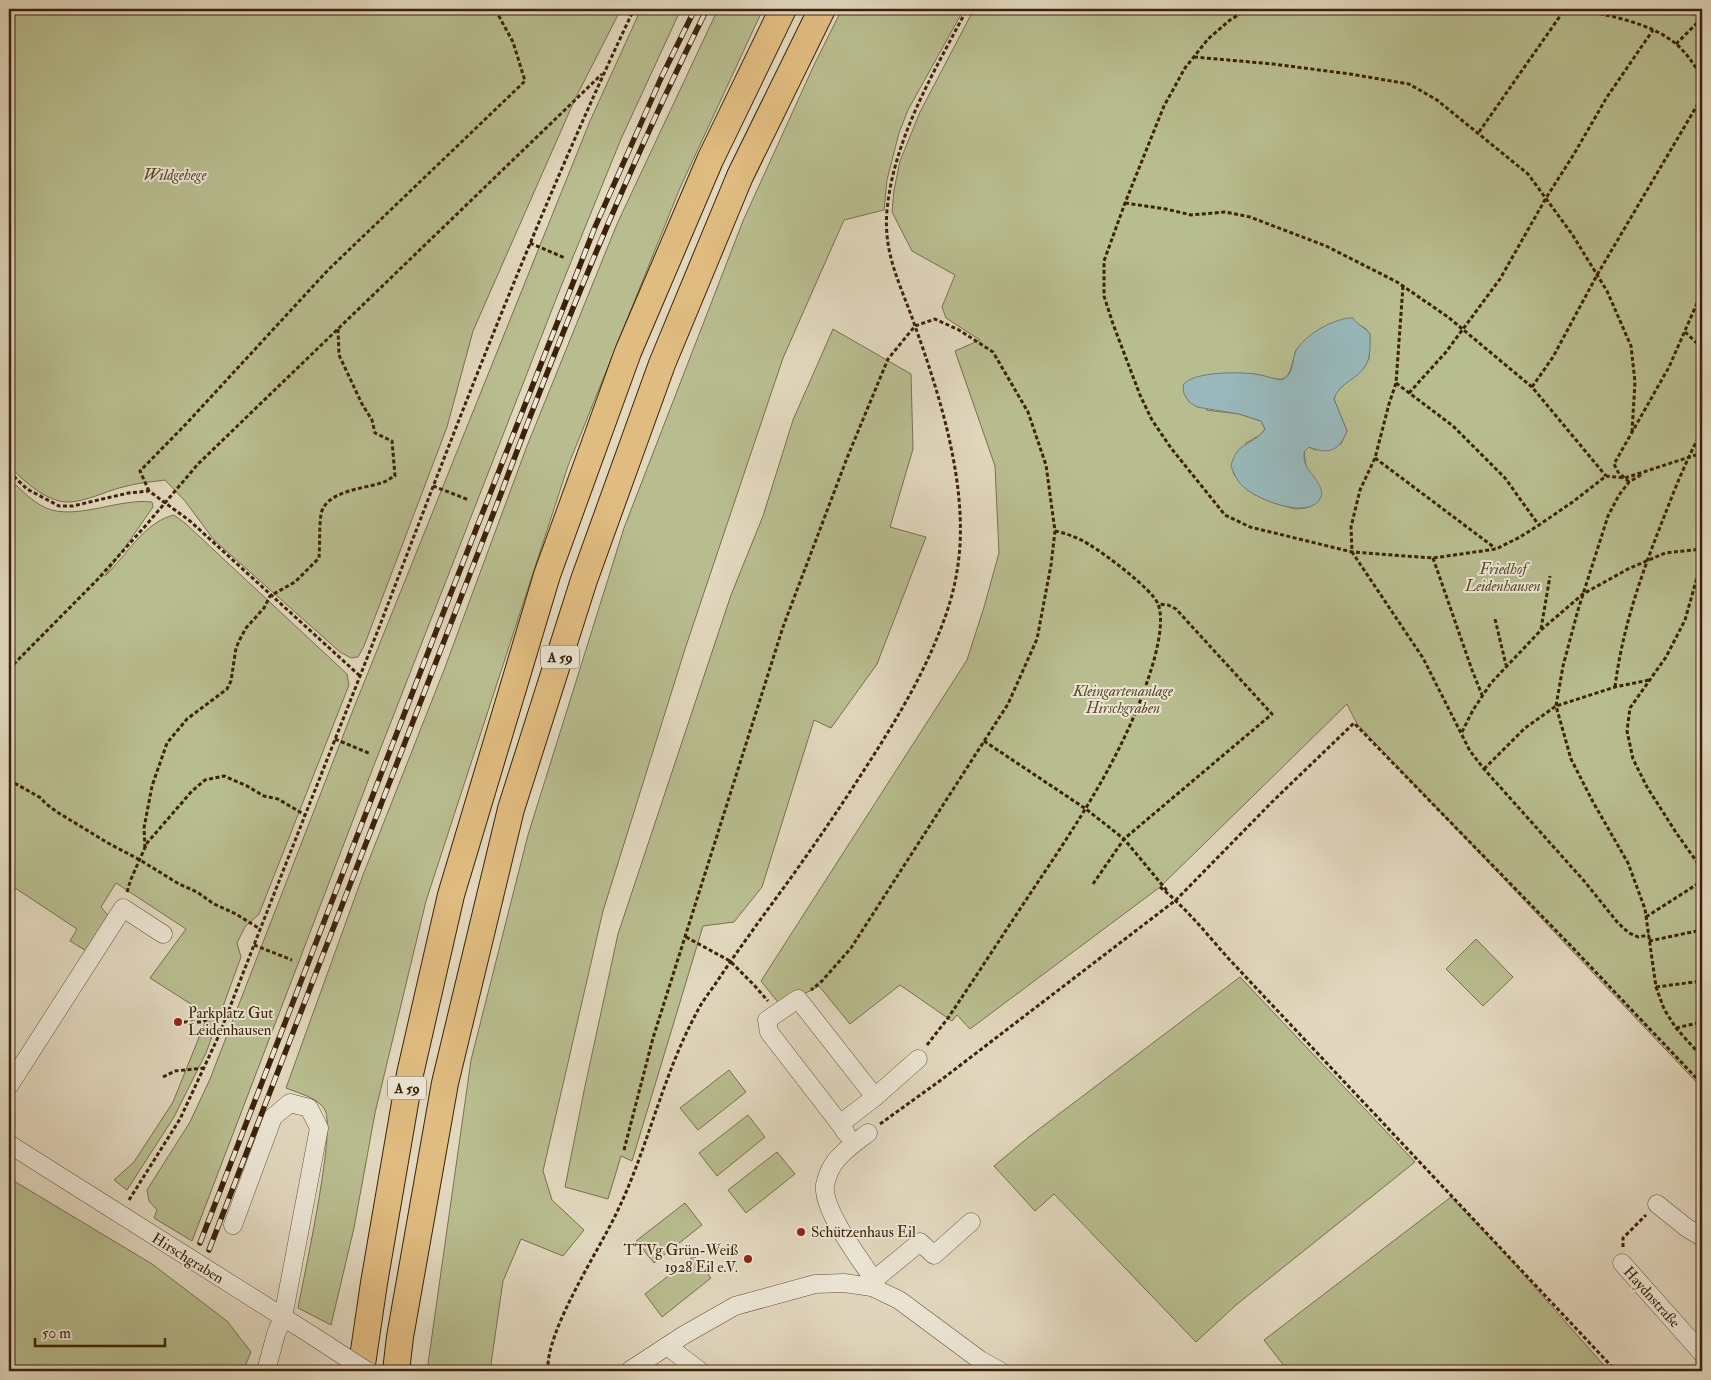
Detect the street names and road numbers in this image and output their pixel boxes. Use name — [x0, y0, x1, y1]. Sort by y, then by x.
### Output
road number: A 59 — [541, 646, 579, 669]
road number: A 59 — [388, 1076, 426, 1100]
street label: Hirschgraben — [148, 1229, 228, 1288]
street label: Haydnstraße — [1619, 1263, 1684, 1332]

